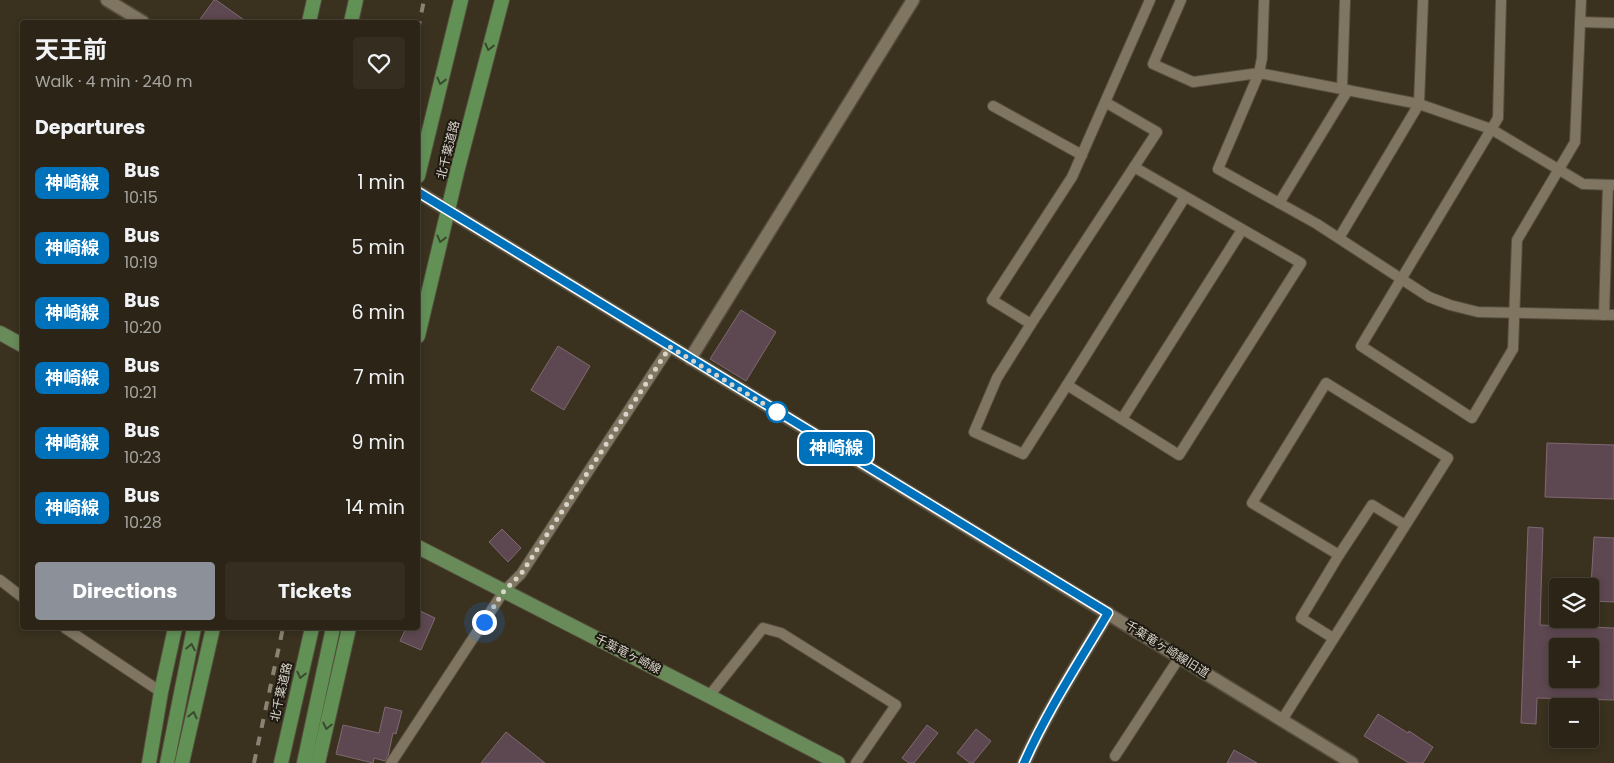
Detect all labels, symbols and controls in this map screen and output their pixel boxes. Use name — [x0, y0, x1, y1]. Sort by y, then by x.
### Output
text: 天王前 — [35, 33, 107, 66]
button: heart — [353, 37, 405, 89]
one-way arrow — [485, 43, 495, 51]
text: Walk · 4 min · 240 m — [35, 70, 193, 93]
one-way arrow — [436, 77, 447, 86]
text: Departures — [35, 114, 145, 141]
street label: 北千葉道路 — [432, 119, 463, 181]
text: Bus — [124, 157, 160, 184]
text: 1 min — [357, 169, 405, 196]
text: 神崎線 — [45, 170, 99, 195]
text: 10:15 — [124, 186, 158, 209]
text: Bus — [124, 222, 160, 249]
text: 5 min — [352, 234, 405, 261]
one-way arrow — [436, 234, 447, 243]
text: 神崎線 — [45, 235, 99, 260]
text: 10:19 — [124, 251, 158, 274]
text: Bus — [124, 287, 160, 314]
text: 6 min — [351, 299, 405, 326]
text: 神崎線 — [45, 300, 99, 325]
text: 10:20 — [124, 316, 162, 339]
text: Bus — [124, 352, 160, 379]
text: 7 min — [353, 364, 405, 391]
text: 神崎線 — [45, 365, 99, 390]
text: 10:21 — [124, 381, 157, 404]
unlabelled marker — [766, 401, 788, 423]
text: Bus — [124, 417, 160, 444]
text: 9 min — [352, 429, 405, 456]
text: 神崎線 — [45, 430, 99, 455]
line badge: 神崎線 — [807, 432, 865, 464]
text: 神崎線 — [809, 435, 863, 460]
text: 10:23 — [124, 446, 161, 469]
text: Bus — [124, 482, 160, 509]
text: 14 min — [345, 494, 405, 521]
text: 神崎線 — [45, 495, 99, 520]
text: 10:28 — [124, 511, 162, 534]
button: Directions — [35, 562, 215, 620]
button: Tickets — [225, 562, 405, 620]
map controls — [1549, 578, 1599, 748]
button: layers — [1549, 578, 1599, 628]
your location — [472, 610, 497, 635]
street label: 千葉竜ヶ崎線旧道 — [1122, 616, 1212, 681]
street label: 千葉竜ヶ崎線 — [592, 630, 664, 677]
button: + — [1549, 638, 1599, 688]
one-way arrow — [185, 642, 195, 651]
street label: 北千葉道路 — [265, 661, 296, 723]
one-way arrow — [296, 671, 307, 680]
button: − — [1549, 698, 1599, 748]
one-way arrow — [187, 711, 198, 720]
one-way arrow — [322, 722, 333, 731]

